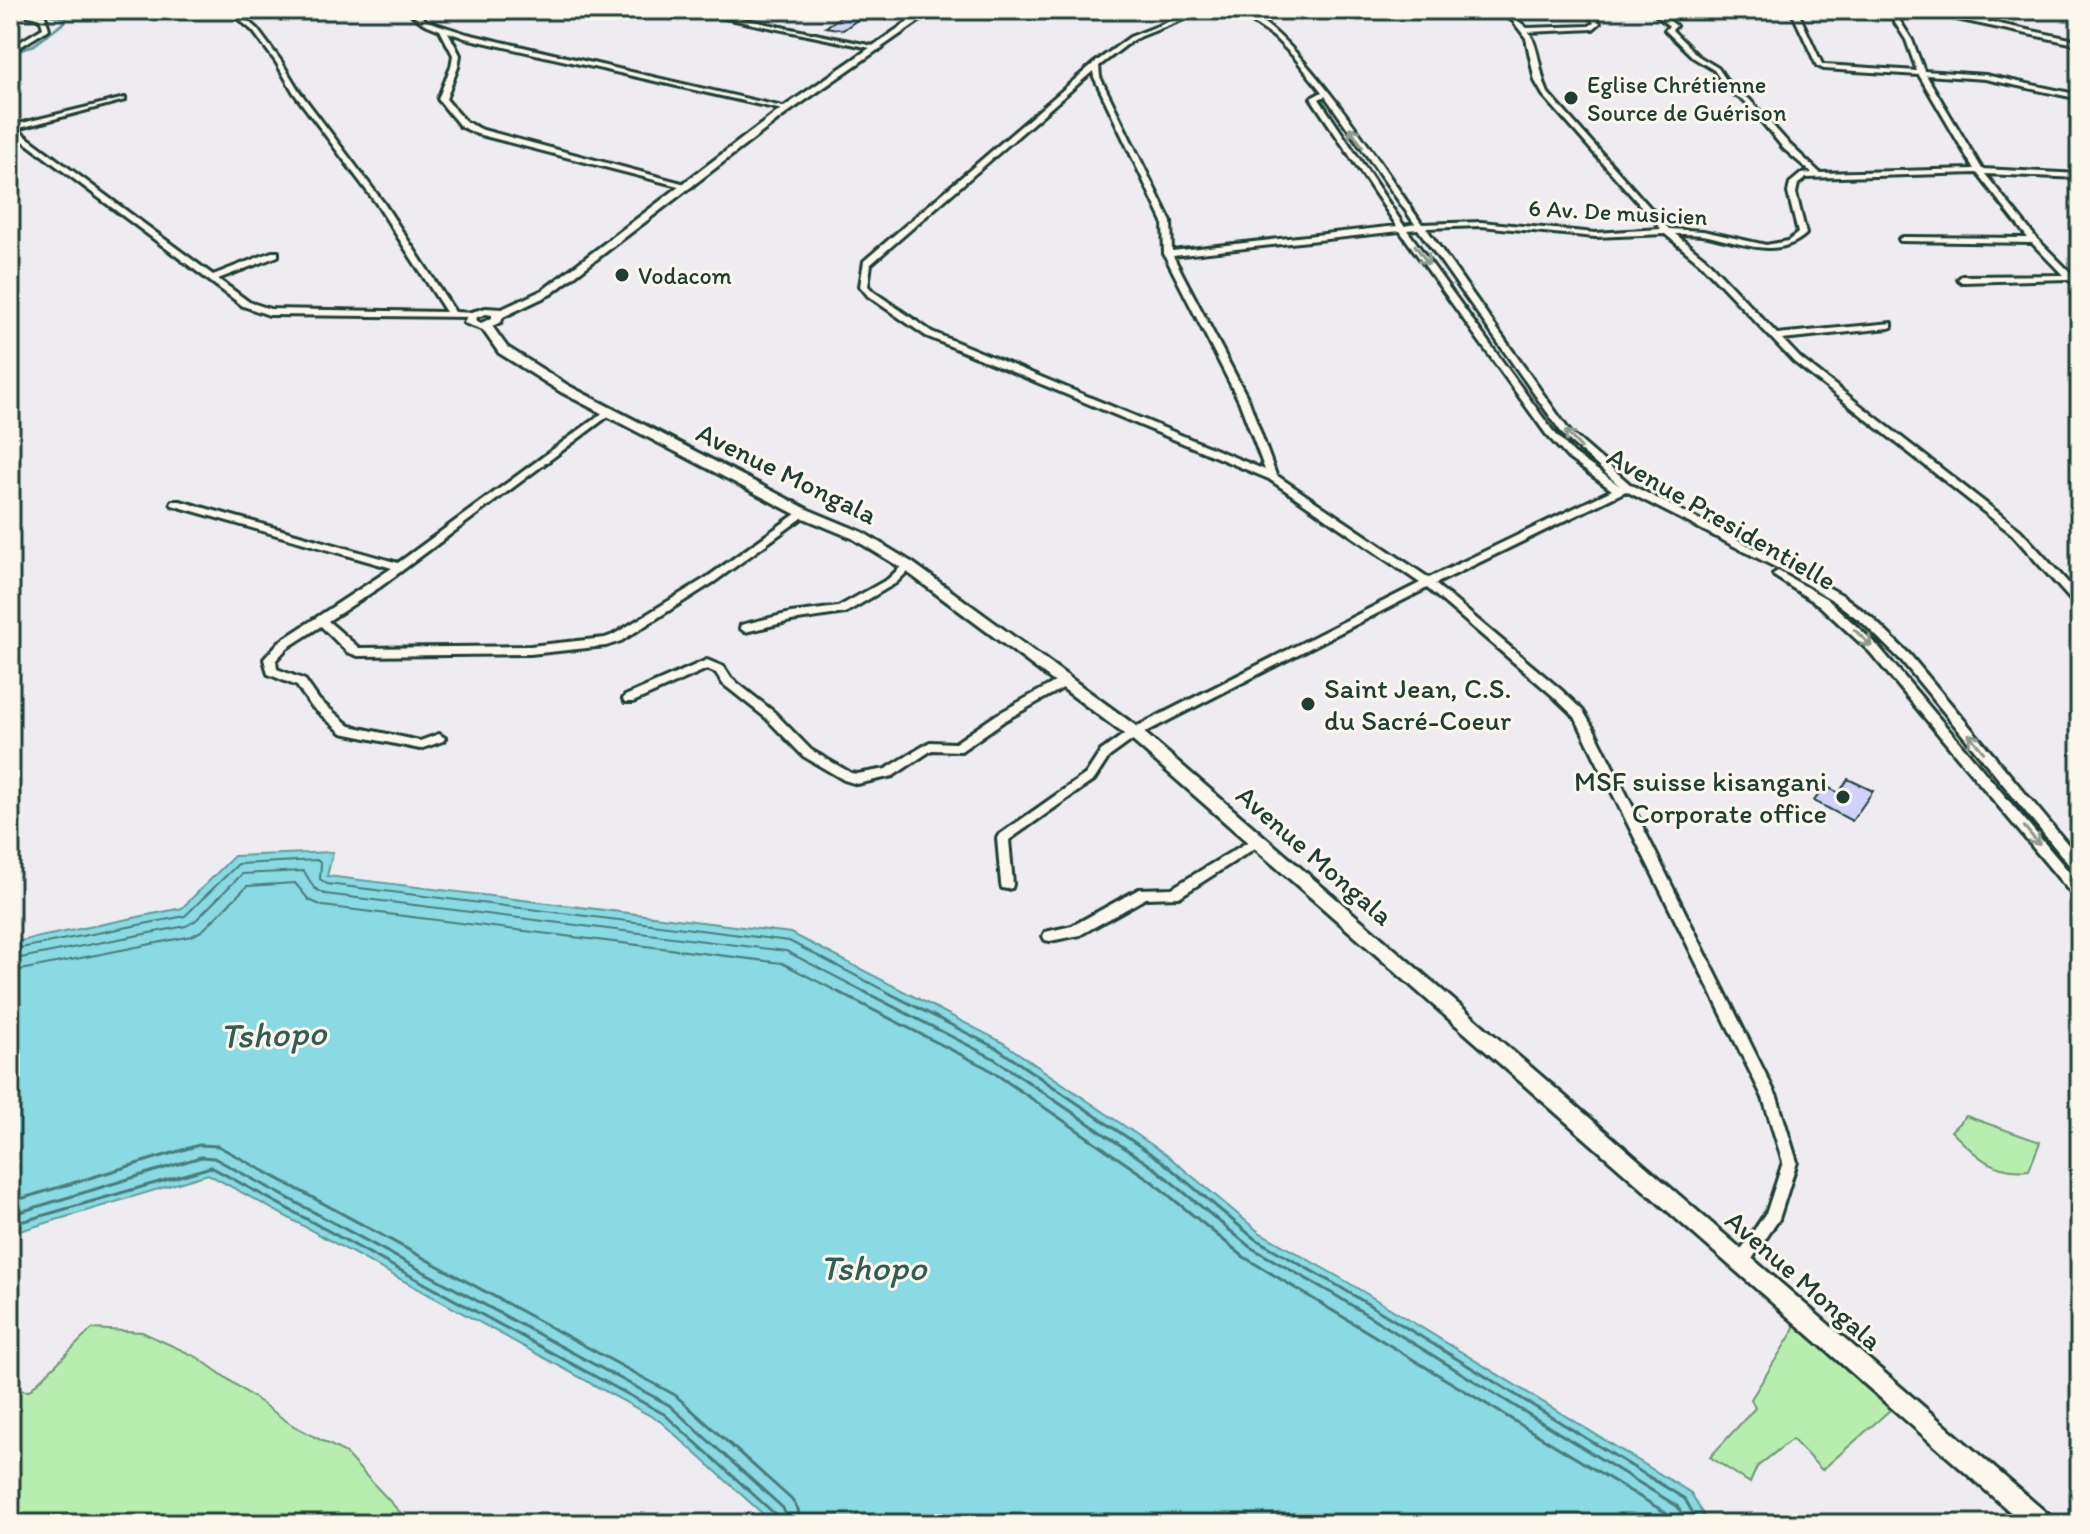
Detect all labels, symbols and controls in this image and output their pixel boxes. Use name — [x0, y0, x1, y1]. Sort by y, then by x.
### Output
place label: Eglise Chrétienne Source de Guérison — [1587, 70, 1787, 127]
marker: Eglise Chrétienne Source de Guérison — [1562, 89, 1580, 107]
one-way arrow — [1348, 127, 1365, 149]
street label: 6 Av. De musicien — [1528, 193, 1708, 231]
one-way arrow — [1414, 244, 1430, 266]
place label: Vodacom — [638, 261, 732, 290]
marker: Vodacom — [613, 266, 631, 284]
street label: Avenue Mongala — [691, 415, 883, 532]
one-way arrow — [1564, 430, 1582, 450]
street label: Avenue Presidentielle — [1602, 439, 1842, 597]
one-way arrow — [1853, 629, 1873, 648]
place label: Saint Jean, C.S. du Sacré-Coeur — [1324, 671, 1511, 737]
marker: Saint Jean, C.S. du Sacré-Coeur — [1299, 695, 1317, 713]
one-way arrow — [1967, 734, 1985, 754]
place label: MSF suisse kisangani Corporate office — [1574, 764, 1827, 830]
street label: Avenue Mongala — [1230, 778, 1401, 933]
marker: MSF suisse kisangani Corporate office — [1834, 788, 1852, 806]
one-way arrow — [2023, 825, 2041, 846]
water label: Tshopo — [219, 1011, 329, 1057]
street label: Avenue Mongala — [1719, 1203, 1890, 1358]
water label: Tshopo — [820, 1246, 928, 1289]

